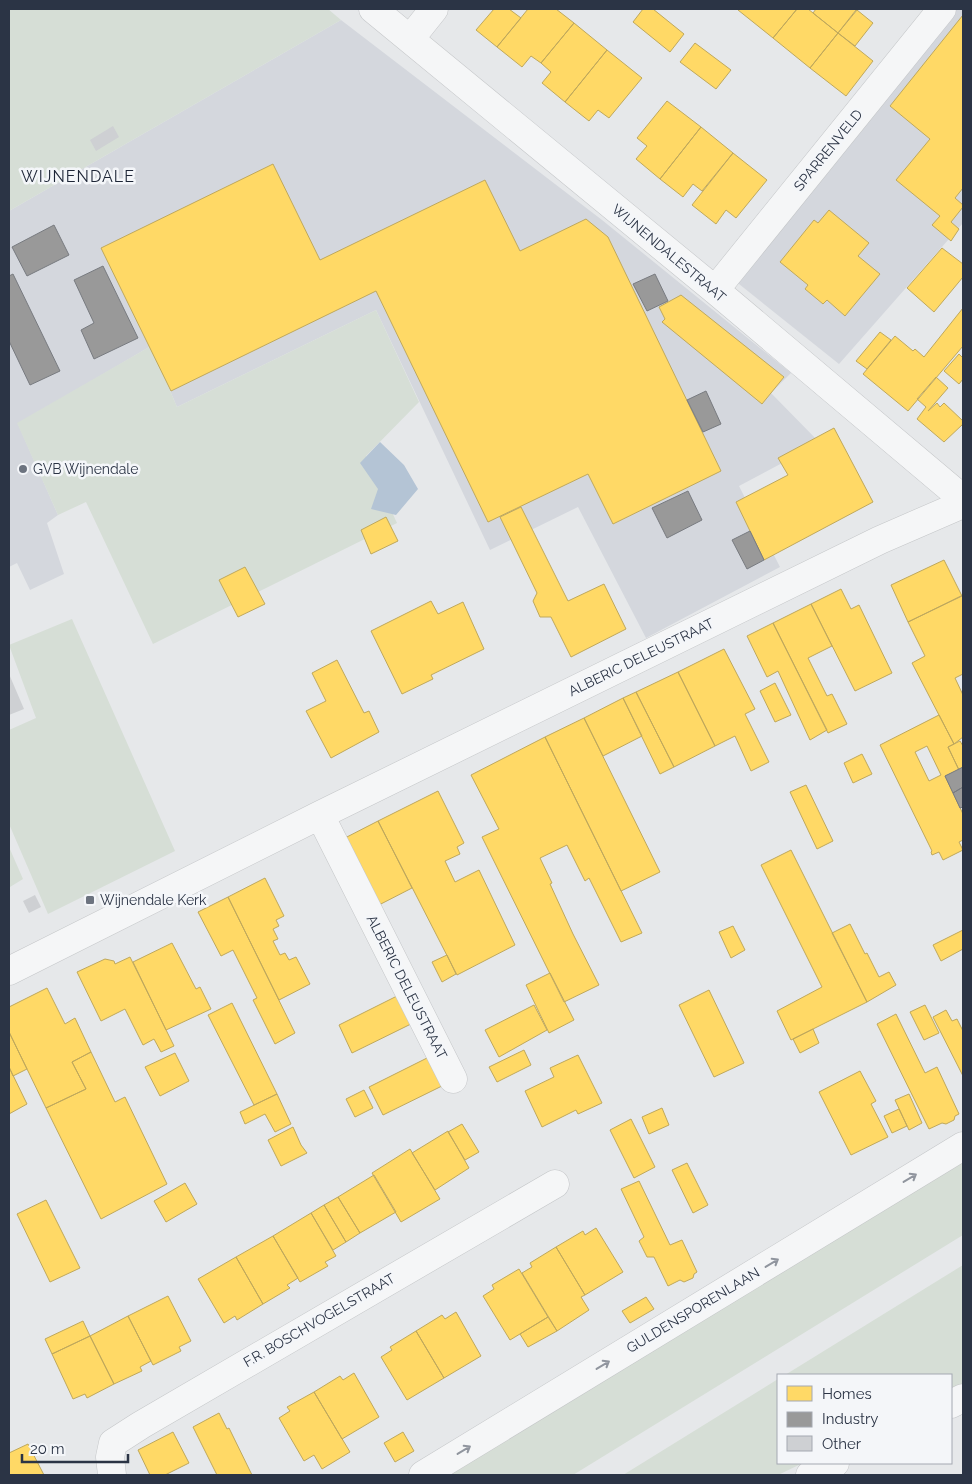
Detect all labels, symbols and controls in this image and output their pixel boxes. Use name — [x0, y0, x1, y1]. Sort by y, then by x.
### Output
street label: SPARRENVELD — [790, 106, 866, 194]
district label: WIJNENDALE — [21, 167, 135, 186]
street label: WIJNENDALESTRAAT — [609, 201, 729, 306]
place label: GVB Wijnendale — [33, 461, 138, 477]
marker: GVB Wijnendale — [17, 463, 29, 475]
street label: ALBERIC DELEUSTRAAT — [566, 615, 717, 699]
place label: Wijnendale Kerk — [100, 892, 207, 908]
marker: Wijnendale Kerk — [84, 894, 96, 906]
street label: ALBERIC DELEUSTRAAT — [364, 912, 451, 1062]
one-way arrow — [903, 1173, 917, 1183]
one-way arrow — [764, 1257, 778, 1267]
street label: GULDENSPORENLAAN — [624, 1264, 762, 1356]
street label: F.R. BOSCHVOGELSTRAAT — [240, 1270, 398, 1370]
one-way arrow — [595, 1360, 609, 1370]
legend — [777, 1374, 952, 1464]
text: Homes — [822, 1385, 872, 1403]
text: Industry — [822, 1410, 878, 1428]
scale bar — [22, 1432, 129, 1464]
text: Other — [822, 1435, 862, 1453]
text: 20 m — [30, 1440, 65, 1458]
one-way arrow — [457, 1444, 471, 1454]

